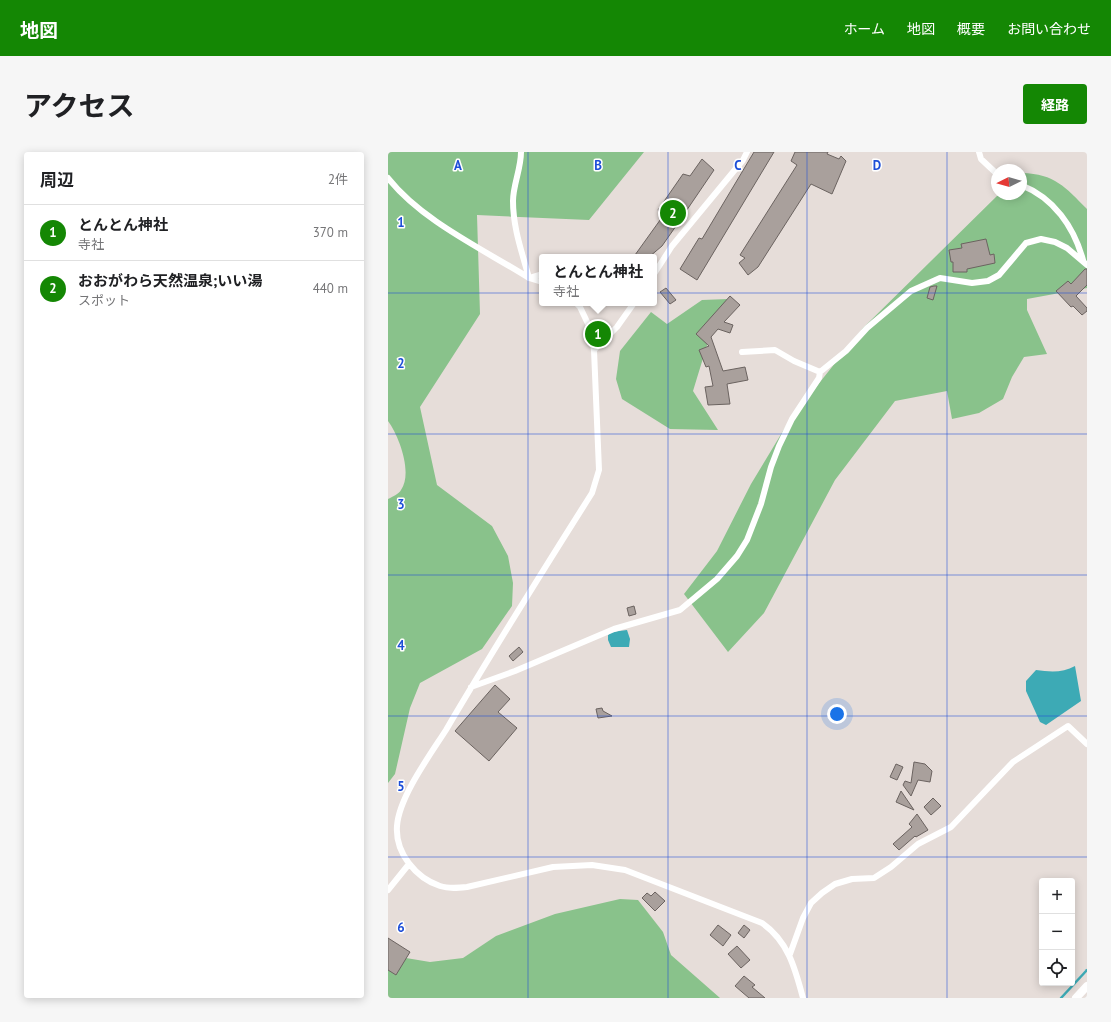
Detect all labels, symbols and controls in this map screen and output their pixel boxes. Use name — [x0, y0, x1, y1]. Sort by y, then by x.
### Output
text: 地図 — [20, 18, 58, 42]
text: ホーム — [843, 20, 885, 38]
text: 地図 — [907, 20, 935, 38]
text: 概要 — [957, 20, 985, 38]
text: お問い合わせ — [1007, 20, 1091, 38]
button: 経路 — [1023, 84, 1087, 124]
text: アクセス — [24, 87, 135, 124]
text: A — [454, 157, 462, 174]
text: B — [594, 157, 602, 174]
text: C — [734, 157, 742, 174]
text: D — [873, 157, 881, 174]
north arrow — [991, 164, 1027, 200]
text: 周辺 — [40, 169, 74, 191]
text: 2件 — [328, 171, 348, 188]
pin: 2 — [660, 198, 686, 228]
text: 1 — [397, 214, 405, 231]
text: とんとん神社 — [78, 215, 168, 234]
text: 1 — [49, 224, 57, 241]
text: 370 m — [313, 224, 348, 241]
text: 寺社 — [78, 236, 104, 253]
popup — [539, 254, 657, 306]
text: とんとん神社 — [553, 262, 643, 281]
text: おおがわら天然温泉;いい湯 — [78, 271, 262, 290]
text: 2 — [49, 280, 57, 297]
text: 440 m — [313, 280, 348, 297]
text: 寺社 — [553, 283, 579, 300]
text: スポット — [78, 292, 130, 309]
pin: 1 — [585, 319, 611, 349]
text: 2 — [397, 355, 405, 372]
text: 3 — [397, 496, 405, 513]
text: 4 — [397, 637, 405, 654]
your location — [827, 704, 847, 724]
text: 5 — [397, 778, 405, 795]
map controls — [1039, 878, 1075, 986]
button: + — [1039, 878, 1075, 914]
button: − — [1039, 914, 1075, 950]
text: 6 — [397, 919, 405, 936]
button: locate — [1039, 950, 1075, 986]

